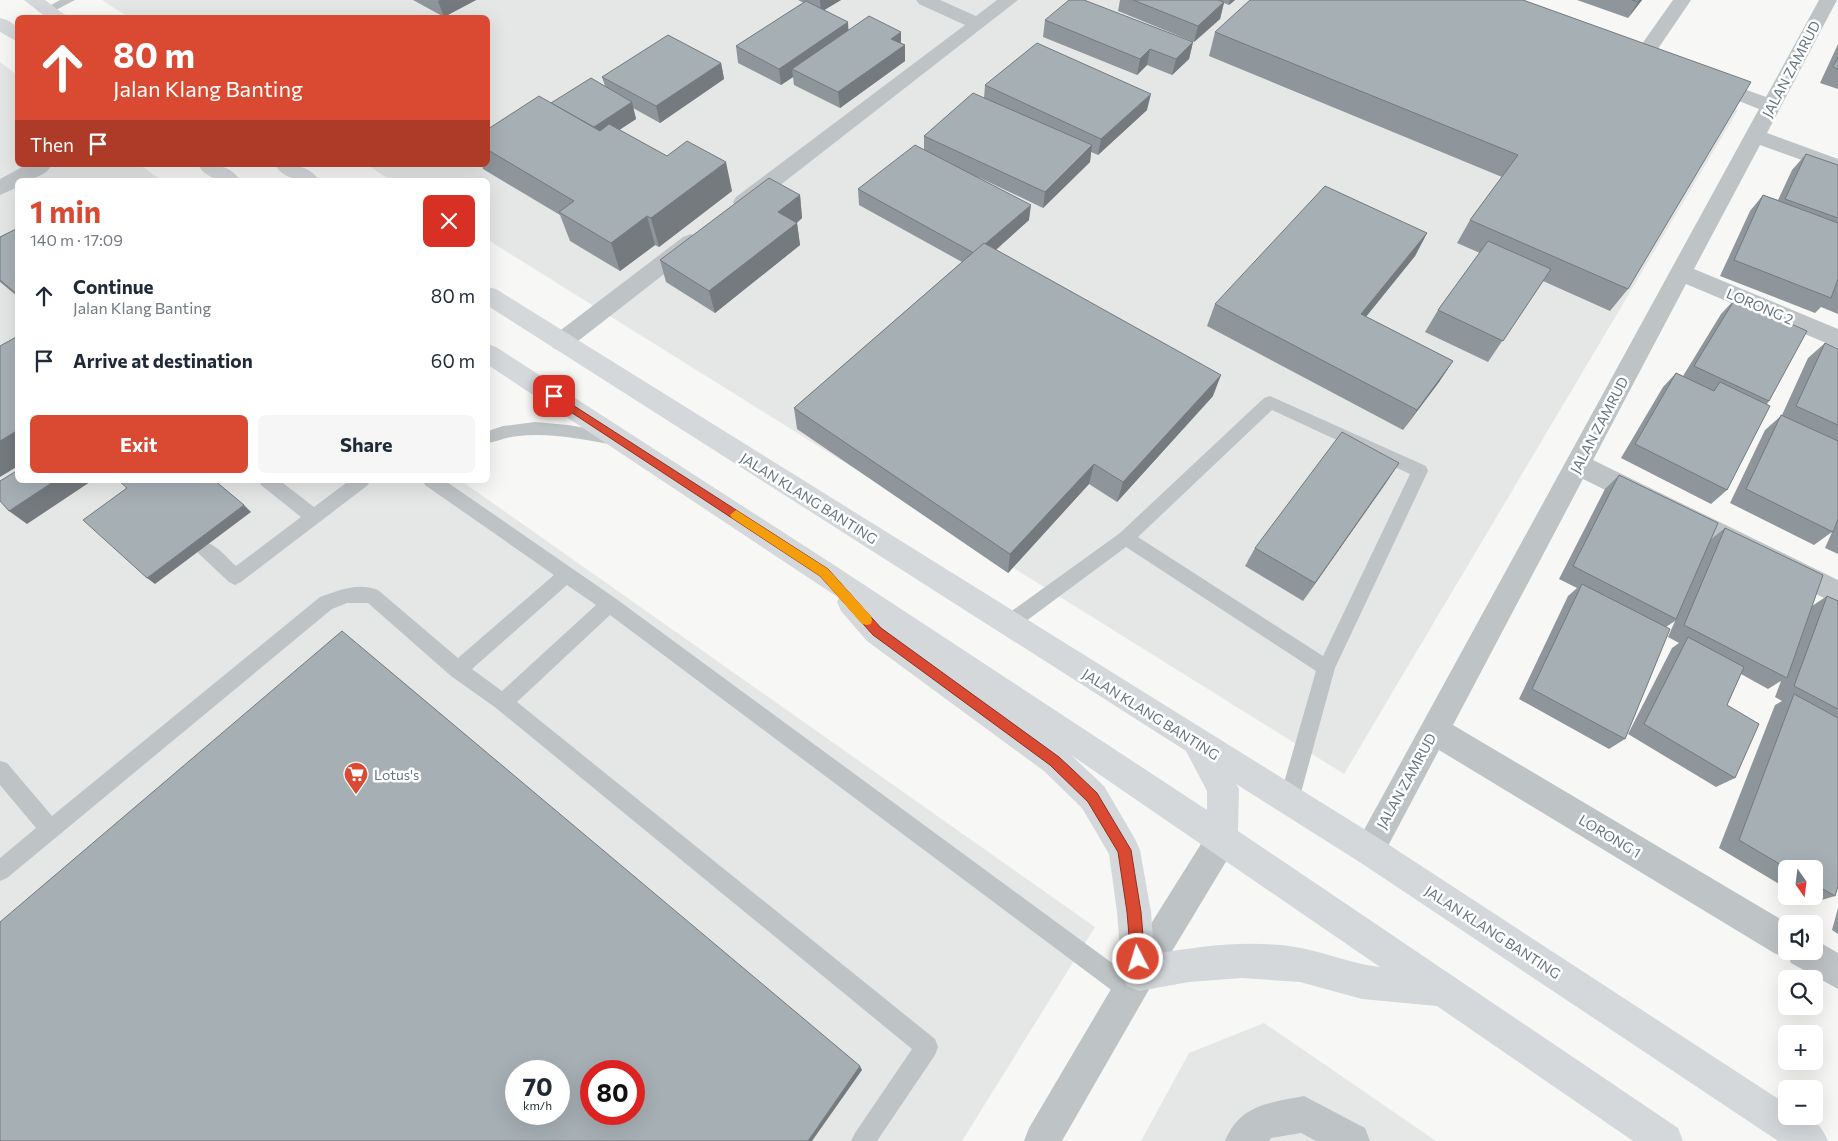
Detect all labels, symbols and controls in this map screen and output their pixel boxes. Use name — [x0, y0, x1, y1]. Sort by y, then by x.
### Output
street label: JALAN ZAMRUD — [1758, 18, 1824, 120]
text: 80 m — [113, 32, 195, 75]
icon: ahead — [30, 35, 95, 100]
text: Jalan Klang Banting — [113, 75, 303, 102]
icon: arrive — [84, 130, 112, 158]
text: Then — [30, 133, 74, 156]
text: 1 min — [30, 192, 101, 229]
button: close — [423, 195, 475, 247]
text: 140 m · 17:09 — [30, 230, 123, 249]
text: Continue — [73, 275, 153, 298]
icon: ahead — [30, 282, 58, 310]
text: 80 m — [431, 284, 475, 307]
street label: LORONG 2 — [1724, 284, 1796, 328]
text: Jalan Klang Banting — [73, 298, 211, 317]
icon: arrive — [30, 347, 58, 375]
text: Arrive at destination — [73, 349, 253, 372]
text: 60 m — [431, 349, 475, 372]
street label: JALAN ZAMRUD — [1566, 374, 1632, 476]
pin — [533, 375, 575, 417]
icon: arrive — [540, 382, 568, 410]
button: Exit — [30, 415, 248, 473]
button: Share — [258, 415, 475, 473]
street label: JALAN KLANG BANTING — [737, 449, 881, 547]
street label: JALAN KLANG BANTING — [1079, 665, 1223, 763]
street label: JALAN ZAMRUD — [1373, 730, 1439, 832]
supermarket icon: Lotus's — [343, 761, 369, 795]
place label: Lotus's — [374, 766, 419, 783]
street label: LORONG 1 — [1576, 811, 1644, 861]
north arrow — [1778, 860, 1822, 905]
map controls — [1778, 860, 1823, 1125]
street label: JALAN KLANG BANTING — [1422, 882, 1564, 982]
button: sound — [1778, 915, 1823, 960]
position arrow — [1111, 932, 1163, 984]
button: search — [1778, 970, 1823, 1015]
button: + — [1778, 1025, 1823, 1070]
speed limit sign: 80 — [580, 1060, 645, 1125]
text: 70 — [522, 1071, 553, 1101]
button: − — [1778, 1080, 1823, 1125]
text: km/h — [523, 1098, 552, 1112]

